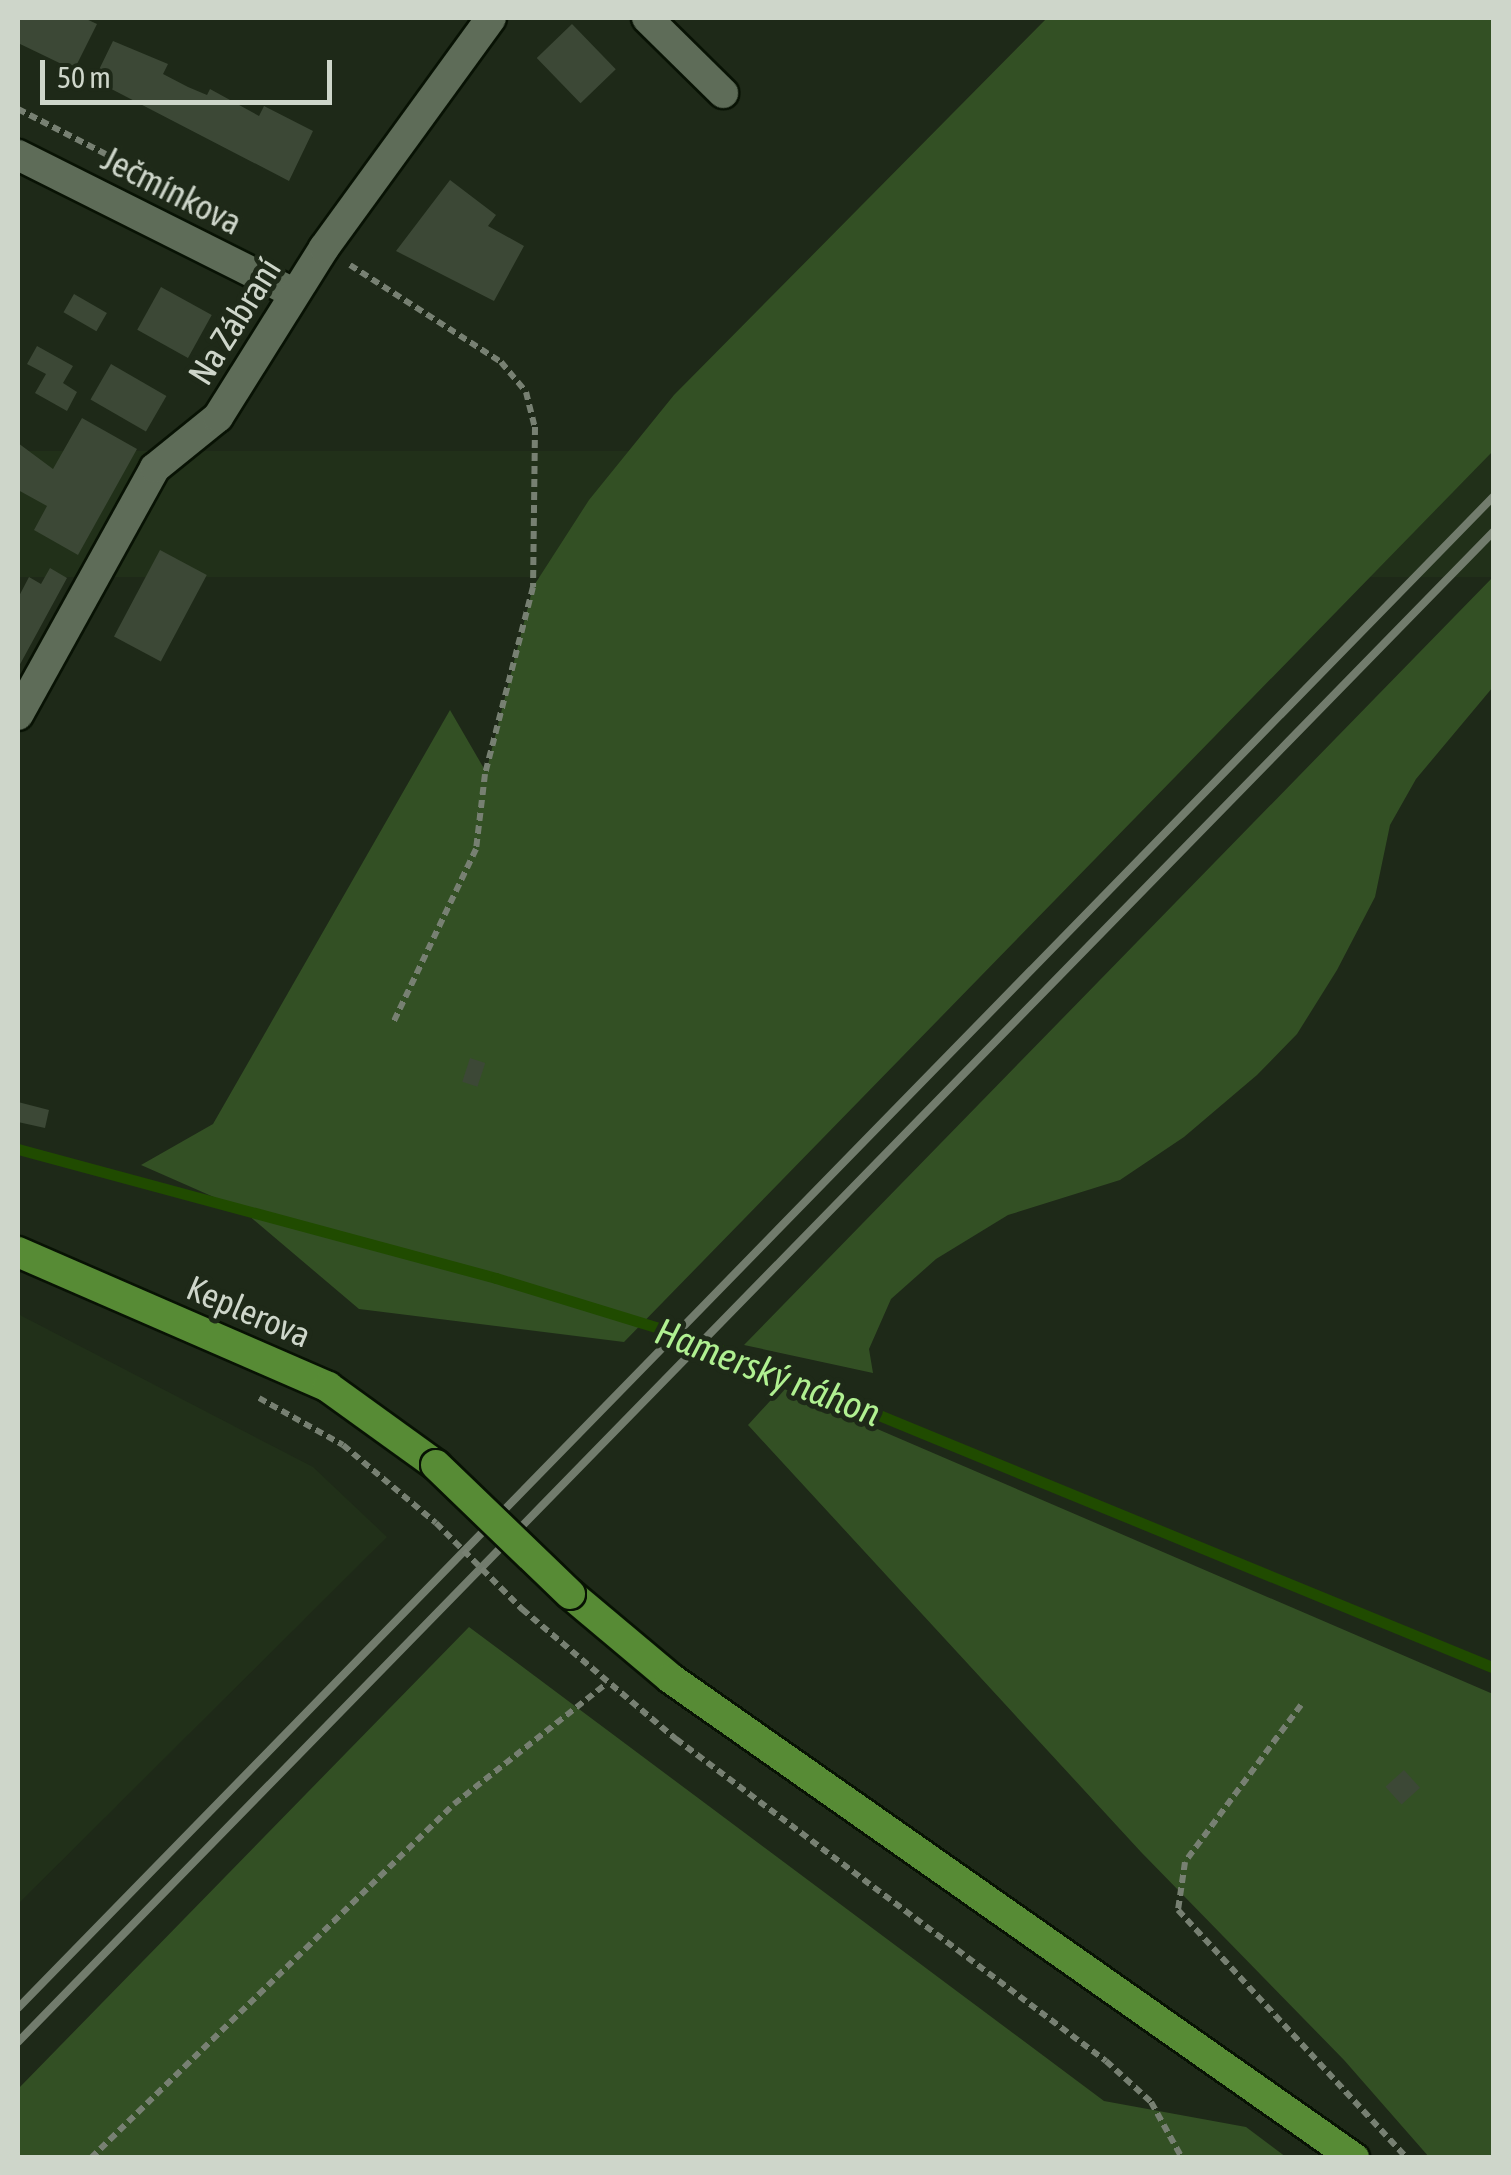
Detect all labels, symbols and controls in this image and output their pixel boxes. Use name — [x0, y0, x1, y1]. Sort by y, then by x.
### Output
scale bar — [45, 40, 338, 102]
text: 50 m — [57, 60, 111, 94]
street label: Ječmínkova — [95, 137, 249, 243]
street label: Na Zábraní — [179, 250, 289, 392]
street label: Keplerova — [181, 1266, 317, 1356]
water label: Hamerský náhon — [649, 1308, 887, 1436]

